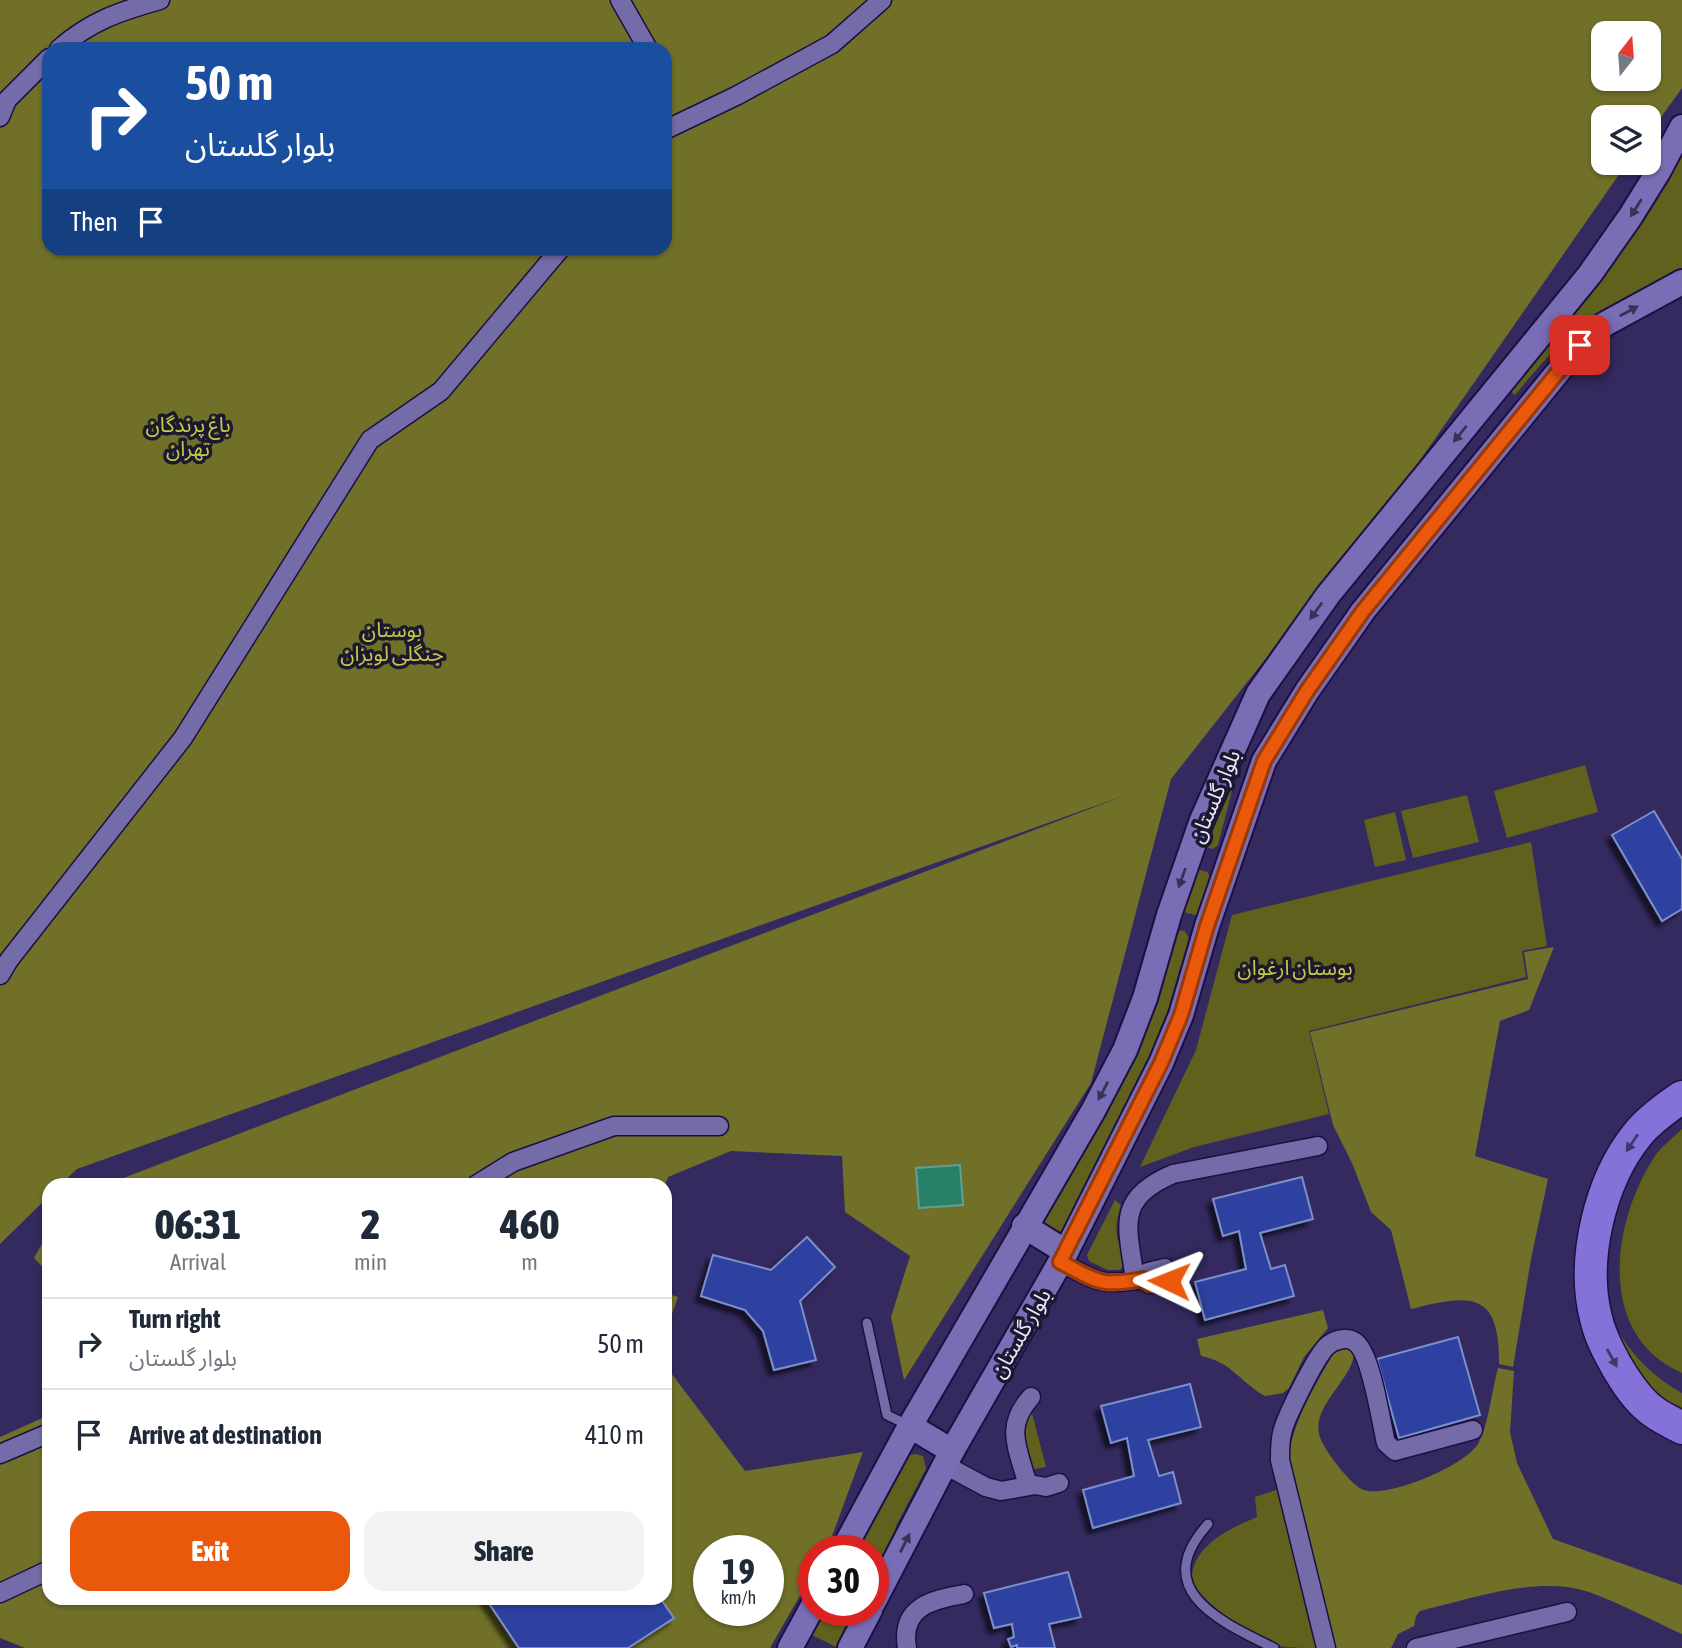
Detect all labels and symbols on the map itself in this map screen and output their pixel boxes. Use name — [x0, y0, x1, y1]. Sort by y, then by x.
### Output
north arrow — [1591, 21, 1661, 91]
one-way arrow — [1629, 198, 1642, 217]
one-way arrow — [1620, 305, 1639, 317]
pin — [1550, 315, 1610, 375]
park label: باغ پرندگان تهران — [145, 412, 231, 461]
one-way arrow — [1452, 425, 1467, 443]
one-way arrow — [1310, 602, 1324, 620]
park label: بوستان جنگلی لویزان — [340, 617, 444, 666]
street label: بلوار گلستان — [1184, 746, 1245, 846]
one-way arrow — [1176, 868, 1187, 889]
park label: بوستان ارغوان — [1237, 955, 1353, 980]
one-way arrow — [1098, 1081, 1109, 1101]
one-way arrow — [1626, 1133, 1639, 1153]
position arrow — [1132, 1244, 1206, 1318]
street label: بلوار گلستان — [985, 1284, 1056, 1382]
one-way arrow — [1606, 1348, 1618, 1368]
one-way arrow — [899, 1533, 910, 1553]
speed limit sign: 30 — [798, 1535, 889, 1626]

